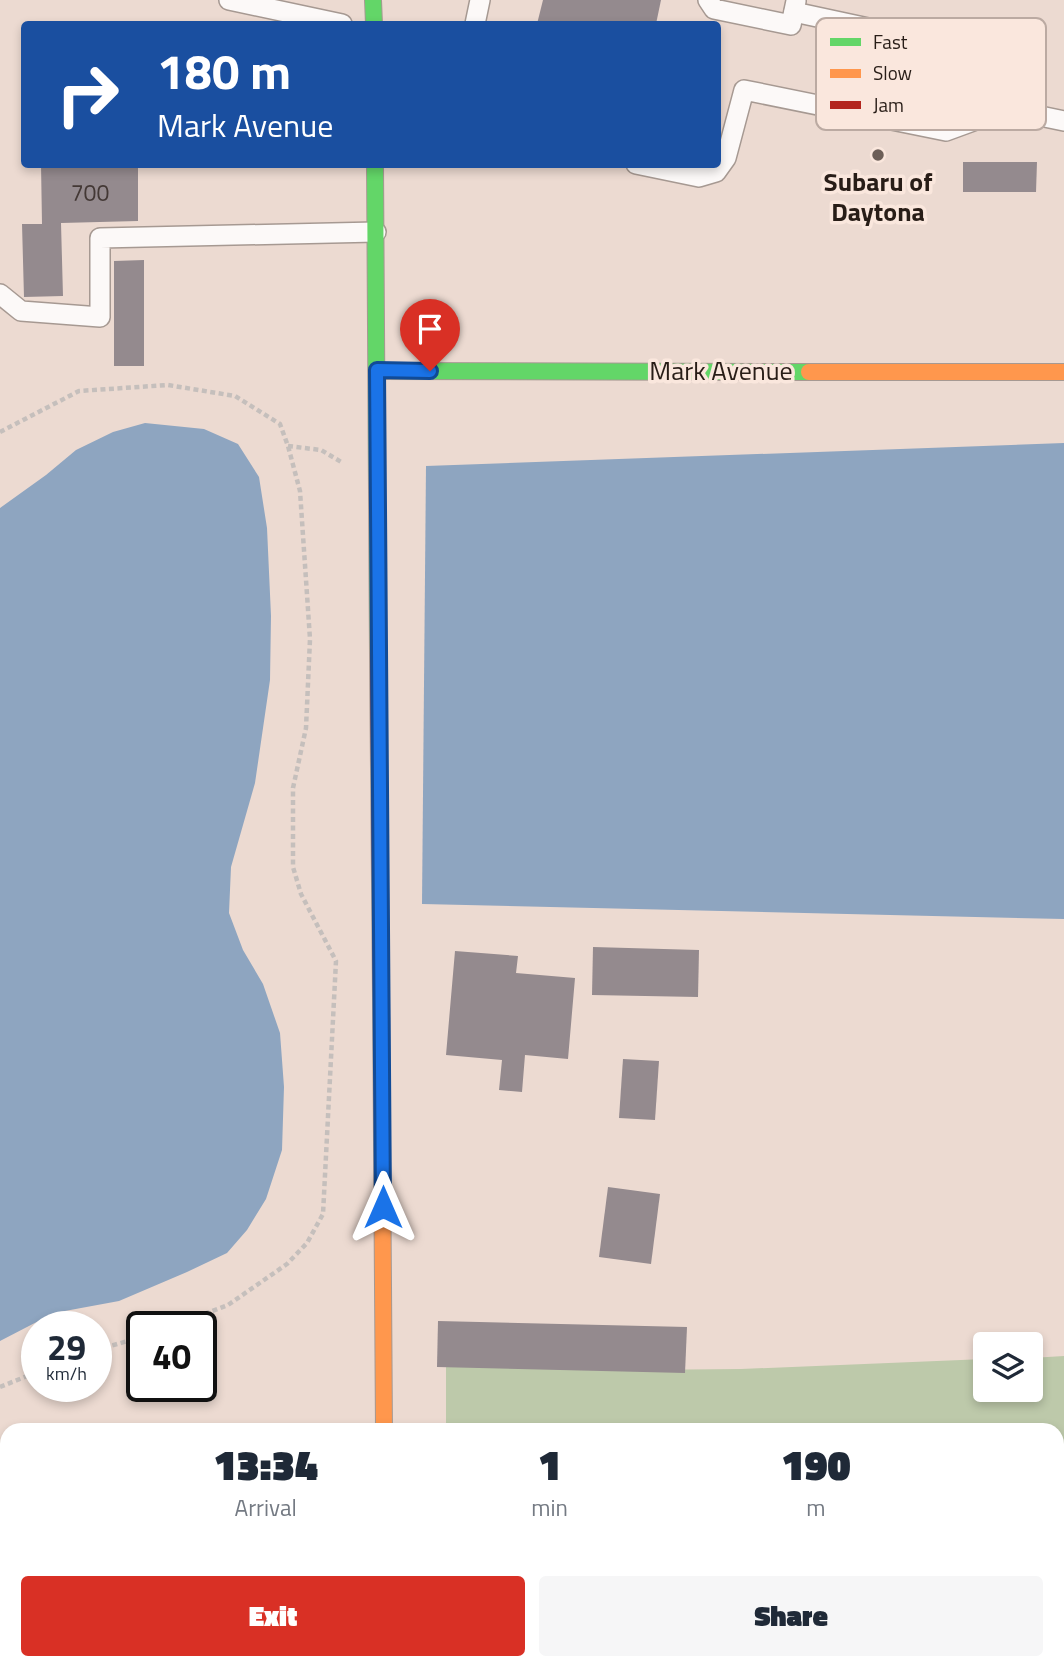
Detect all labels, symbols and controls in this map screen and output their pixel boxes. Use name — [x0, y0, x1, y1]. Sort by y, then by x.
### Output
legend — [816, 18, 1046, 130]
text: Fast — [873, 27, 908, 56]
text: 180 m — [157, 33, 291, 108]
icon: right — [42, 49, 133, 140]
text: Slow — [873, 58, 912, 87]
text: Jam — [873, 90, 904, 119]
text: Mark Avenue — [157, 101, 333, 149]
marker: Subaru of Daytona — [870, 147, 886, 163]
place label: Subaru of Daytona — [824, 162, 932, 231]
house number: 700 — [71, 175, 109, 210]
pin — [400, 299, 460, 371]
icon: arrive — [411, 310, 449, 348]
street label: Mark Avenue — [649, 351, 793, 390]
position arrow — [346, 1170, 420, 1244]
speed limit sign: 40 — [126, 1311, 217, 1402]
text: 29 — [47, 1320, 86, 1374]
map controls — [973, 1332, 1043, 1402]
button: layers — [973, 1332, 1043, 1402]
text: km/h — [46, 1360, 87, 1387]
text: 13:34 — [213, 1432, 318, 1496]
text: 1 — [538, 1432, 561, 1496]
text: 190 — [781, 1432, 851, 1496]
text: Arrival — [234, 1490, 297, 1525]
text: min — [531, 1490, 568, 1525]
text: m — [806, 1490, 826, 1525]
button: Exit — [21, 1576, 525, 1656]
button: Share — [539, 1576, 1043, 1656]

